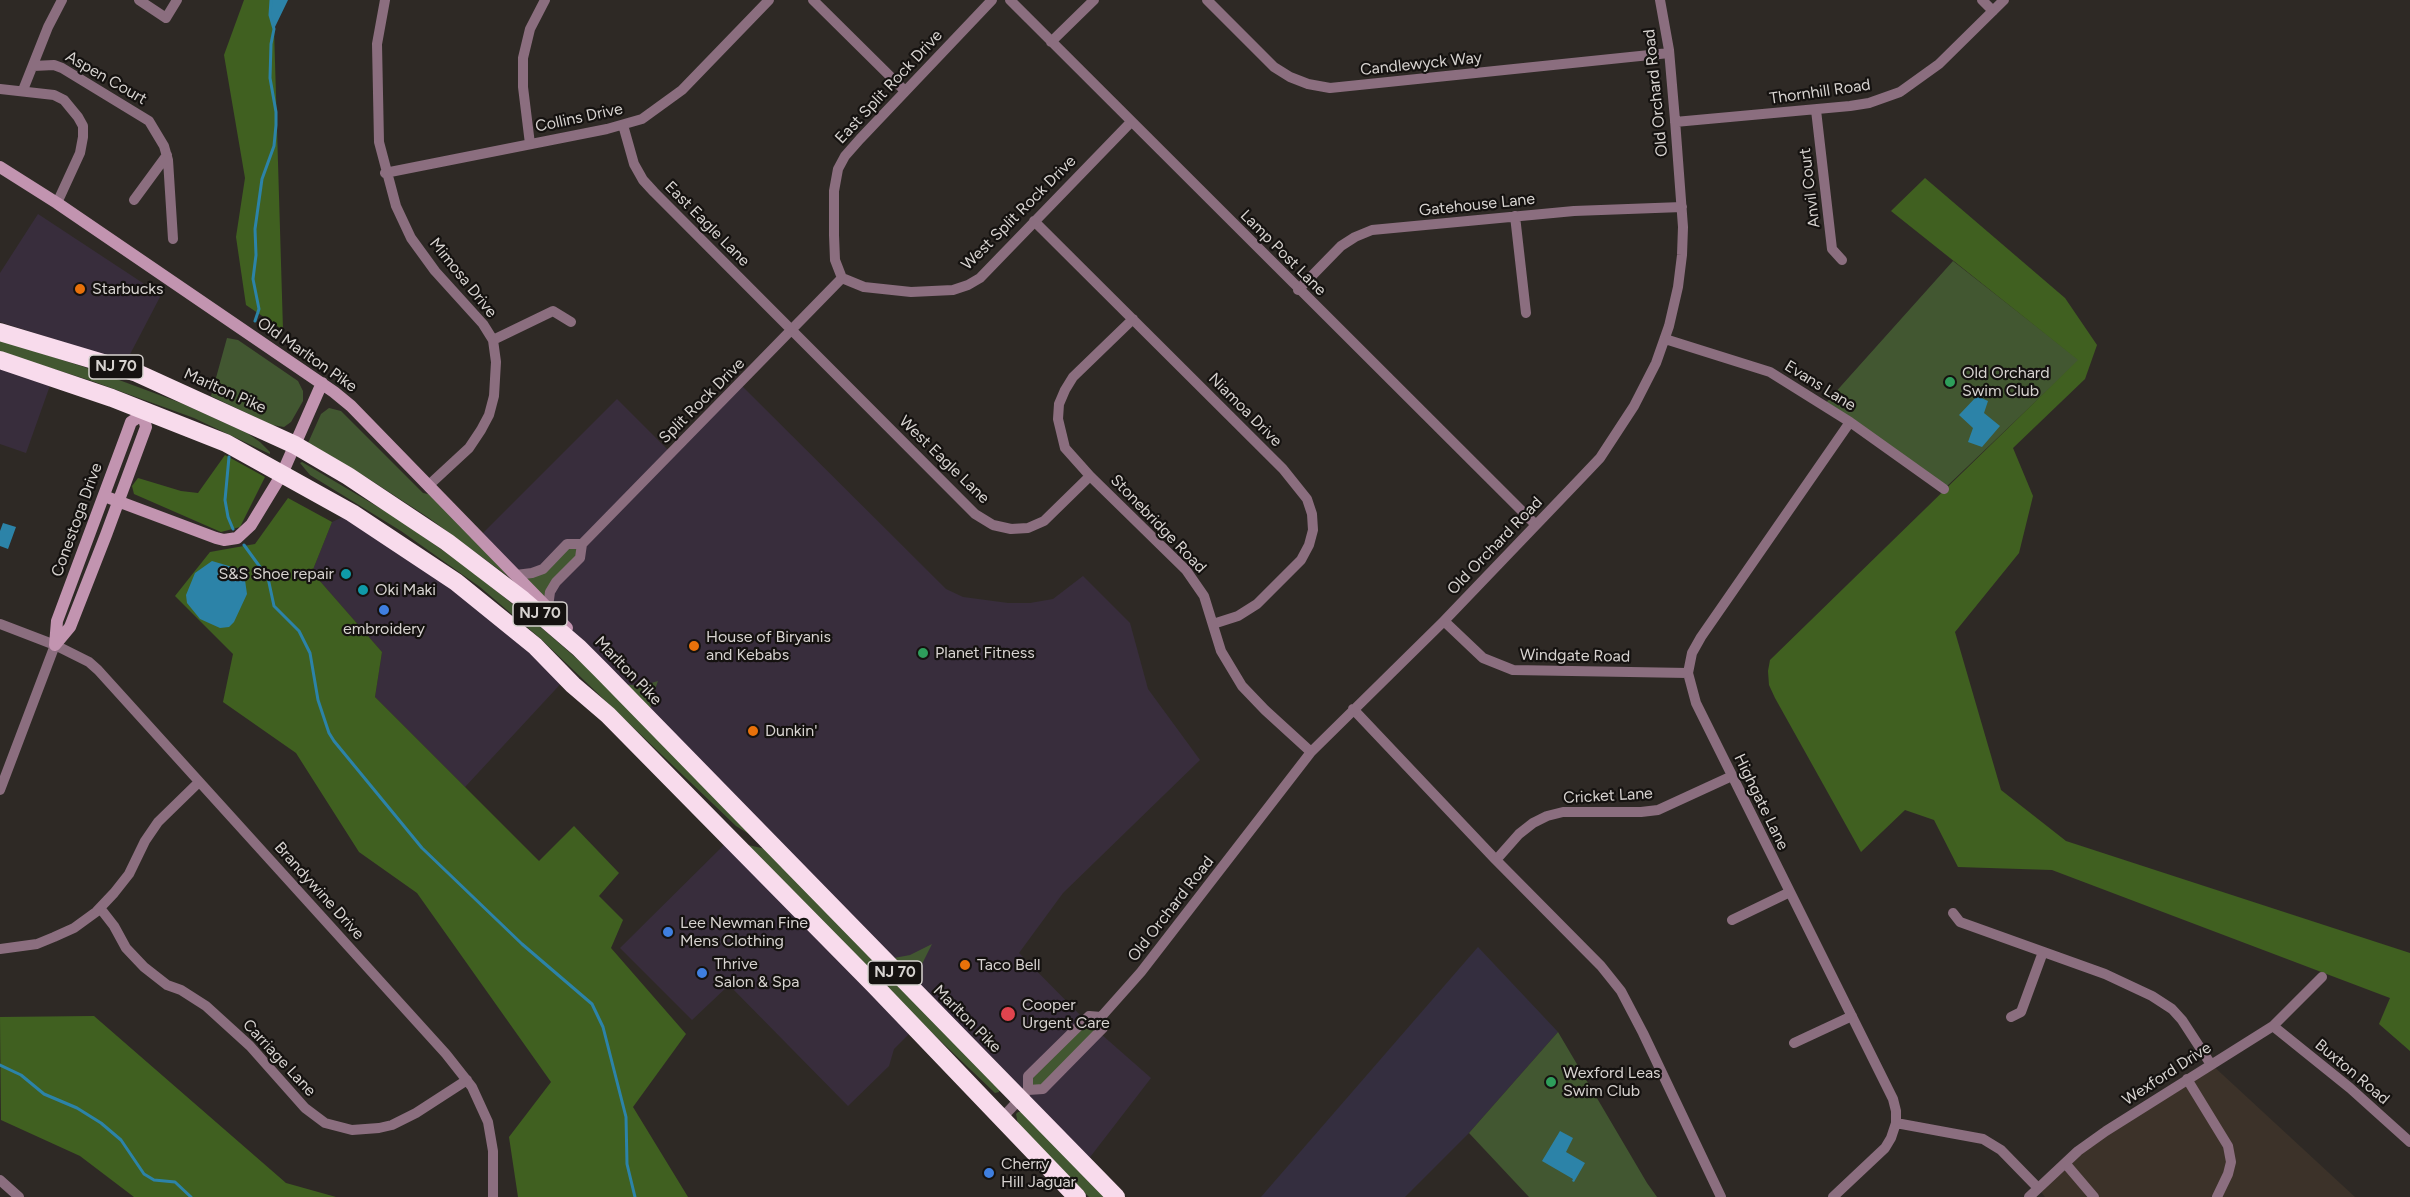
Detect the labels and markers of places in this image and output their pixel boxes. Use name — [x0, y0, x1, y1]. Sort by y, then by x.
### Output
place label: Starbucks — [92, 279, 164, 299]
marker: Starbucks — [73, 282, 87, 296]
place label: Old Orchard Swim Club — [1962, 363, 2050, 401]
marker: Old Orchard Swim Club — [1943, 375, 1957, 389]
place label: S&S Shoe repair — [218, 564, 334, 584]
marker: S&S Shoe repair — [339, 567, 353, 581]
place label: Oki Maki — [375, 580, 436, 600]
marker: Oki Maki — [356, 583, 370, 597]
marker: embroidery — [377, 603, 391, 617]
place label: embroidery — [343, 619, 425, 639]
place label: House of Biryanis and Kebabs — [706, 627, 831, 665]
marker: House of Biryanis and Kebabs — [687, 639, 701, 653]
place label: Planet Fitness — [935, 643, 1035, 663]
marker: Planet Fitness — [916, 646, 930, 660]
place label: Dunkin' — [765, 721, 817, 741]
marker: Dunkin' — [746, 724, 760, 738]
place label: Lee Newman Fine Mens Clothing — [680, 913, 808, 951]
marker: Lee Newman Fine Mens Clothing — [661, 925, 675, 939]
place label: Thrive Salon & Spa — [714, 954, 799, 992]
place label: Taco Bell — [977, 955, 1040, 975]
marker: Taco Bell — [958, 958, 972, 972]
marker: Thrive Salon & Spa — [695, 966, 709, 980]
place label: Cooper Urgent Care — [1022, 995, 1110, 1033]
marker: Cooper Urgent Care — [999, 1005, 1017, 1023]
place label: Wexford Leas Swim Club — [1563, 1063, 1661, 1101]
marker: Wexford Leas Swim Club — [1544, 1075, 1558, 1089]
place label: Cherry Hill Jaguar — [1001, 1154, 1076, 1192]
marker: Cherry Hill Jaguar — [982, 1166, 996, 1180]

